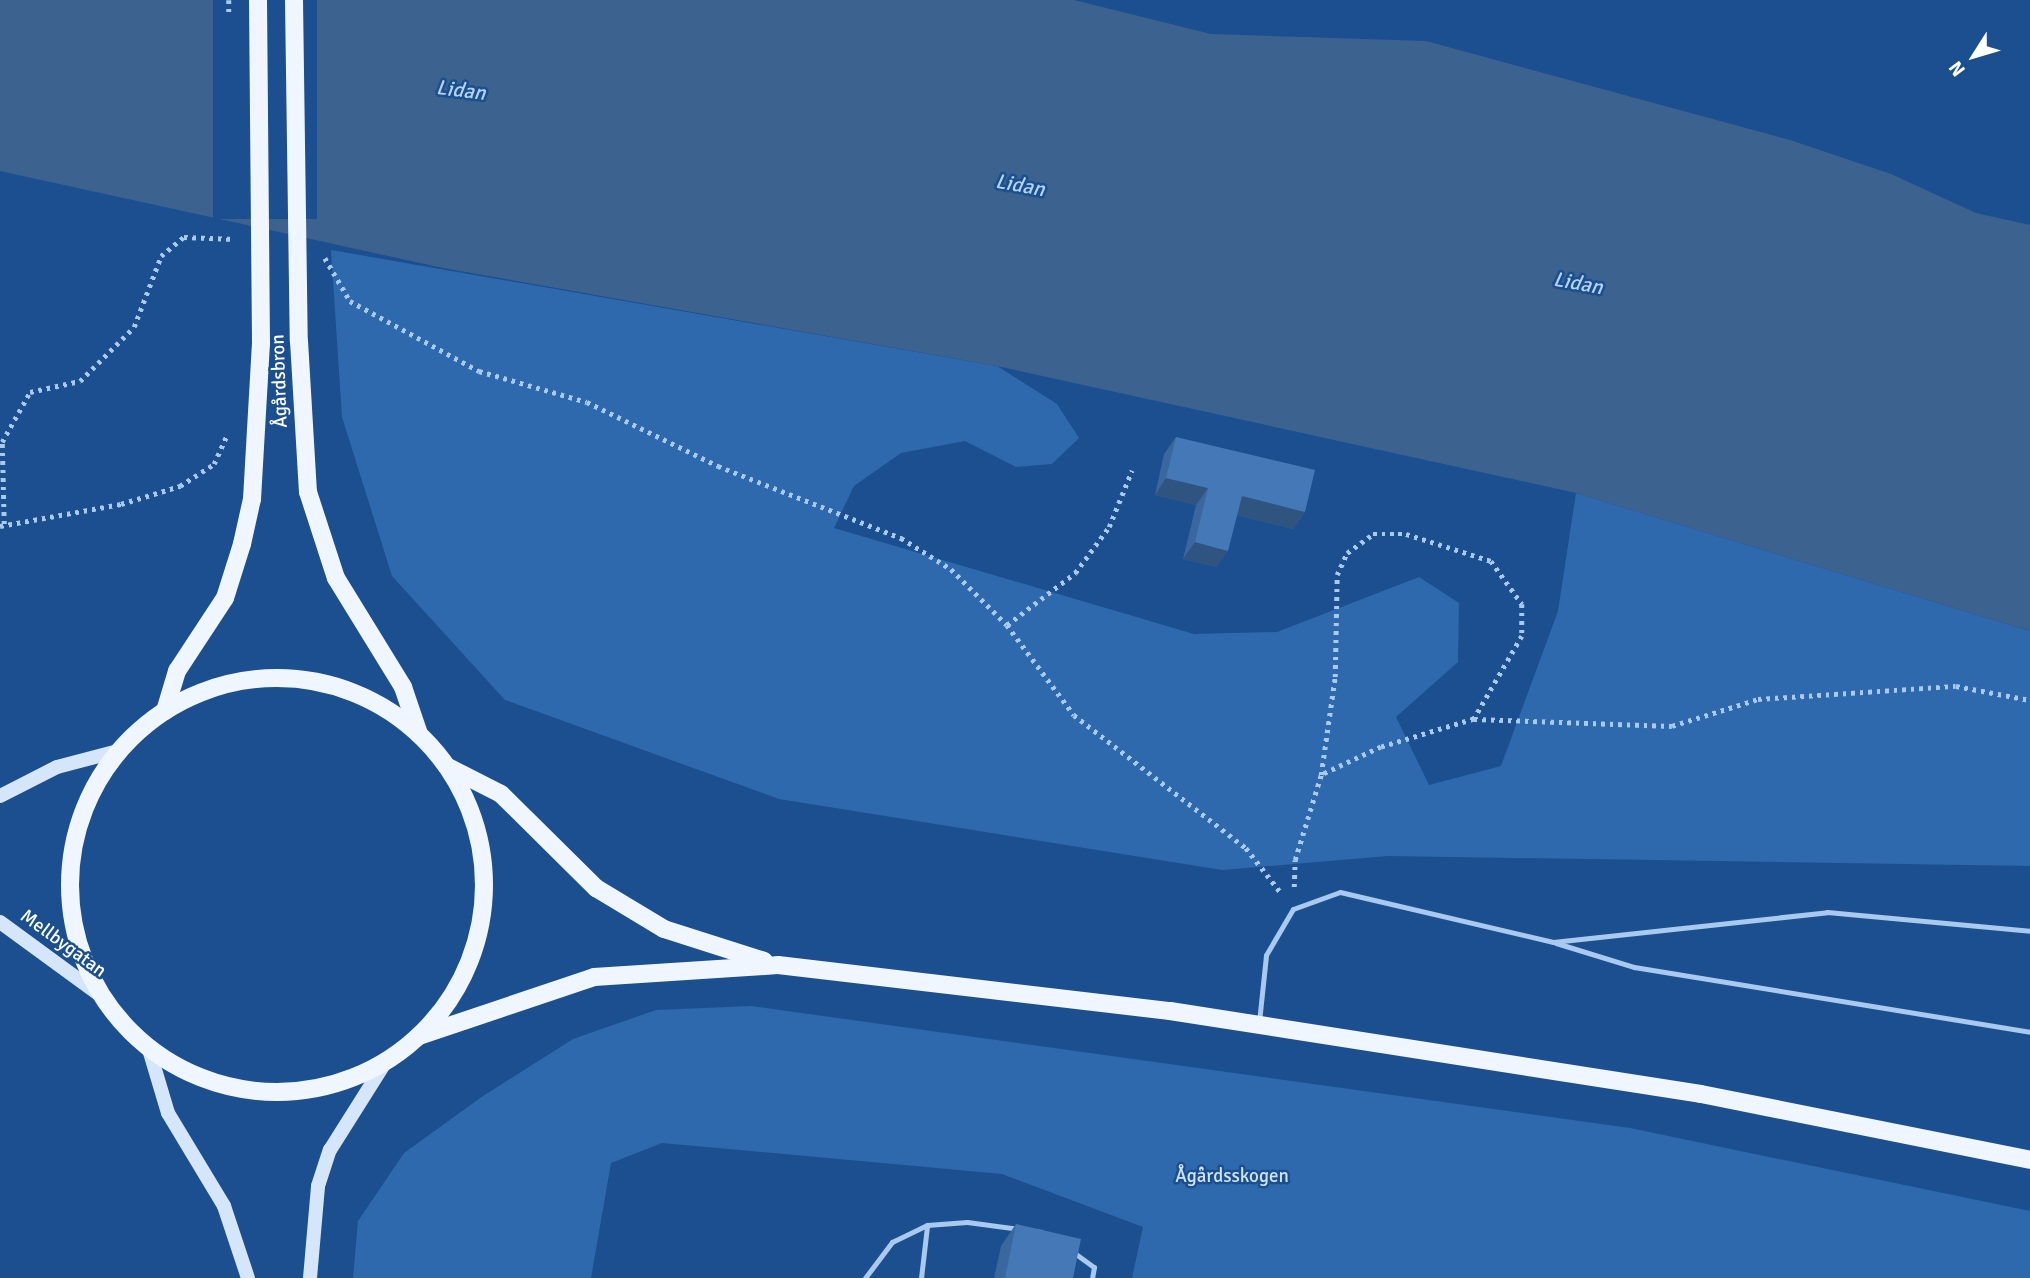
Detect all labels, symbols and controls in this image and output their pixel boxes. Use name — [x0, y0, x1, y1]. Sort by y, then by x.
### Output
north arrow — [1939, 21, 2009, 91]
text: N — [1944, 56, 1971, 81]
water label: Lidan — [435, 74, 487, 106]
water label: Lidan — [993, 168, 1047, 202]
water label: Lidan — [1551, 266, 1605, 300]
street label: Ågårdsbron — [267, 334, 293, 428]
street label: Mellbygatan — [16, 905, 110, 983]
park label: Ågårdsskogen — [1175, 1166, 1289, 1188]

